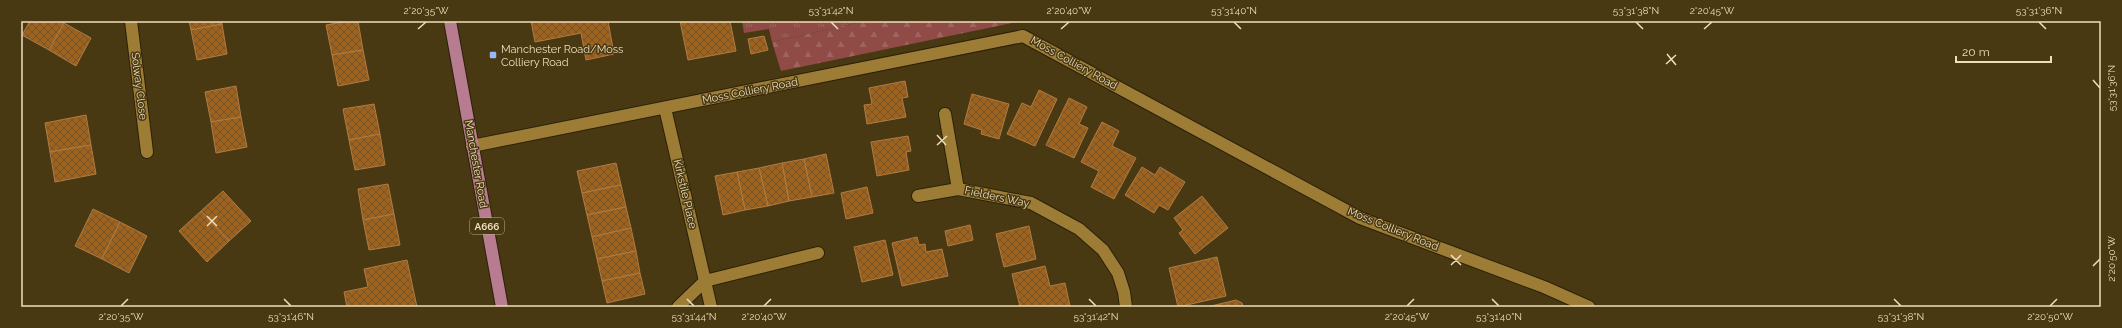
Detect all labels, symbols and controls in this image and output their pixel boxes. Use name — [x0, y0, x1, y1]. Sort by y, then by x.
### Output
text: 2°20'35"W — [403, 5, 449, 16]
text: 53°31'42"N — [809, 5, 854, 16]
text: 2°20'40"W — [1046, 5, 1092, 16]
text: 53°31'40"N — [1211, 5, 1257, 16]
text: 53°31'38"N — [1613, 5, 1659, 16]
text: 2°20'45"W — [1690, 5, 1735, 16]
text: 53°31'36"N — [2016, 5, 2062, 16]
street label: Moss Colliery Road — [1028, 34, 1120, 92]
scale bar — [1956, 38, 2051, 64]
place label: Manchester Road/Moss Colliery Road — [501, 43, 623, 69]
text: 20 m — [1962, 45, 1990, 59]
marker: Manchester Road/Moss Colliery Road — [488, 50, 498, 60]
street label: Solway Close — [128, 51, 150, 121]
text: 53°31'36"N — [2106, 65, 2117, 111]
street label: Moss Colliery Road — [701, 75, 799, 107]
street label: Manchester Road — [462, 119, 490, 209]
street label: Kirkstile Place — [671, 158, 699, 231]
street label: Fielders Way — [963, 184, 1031, 210]
street label: Moss Colliery Road — [1346, 205, 1441, 253]
road number: A666 — [470, 218, 504, 234]
text: 2°20'50"W — [2106, 236, 2117, 282]
text: 2°20'35"W — [98, 311, 144, 322]
text: 53°31'46"N — [268, 311, 314, 322]
text: 53°31'44"N — [671, 311, 717, 322]
text: 2°20'40"W — [741, 311, 787, 322]
text: 53°31'42"N — [1074, 311, 1119, 322]
text: 2°20'45"W — [1385, 311, 1430, 322]
text: 53°31'40"N — [1476, 311, 1522, 322]
text: 53°31'38"N — [1878, 311, 1924, 322]
text: 2°20'50"W — [2027, 311, 2073, 322]

